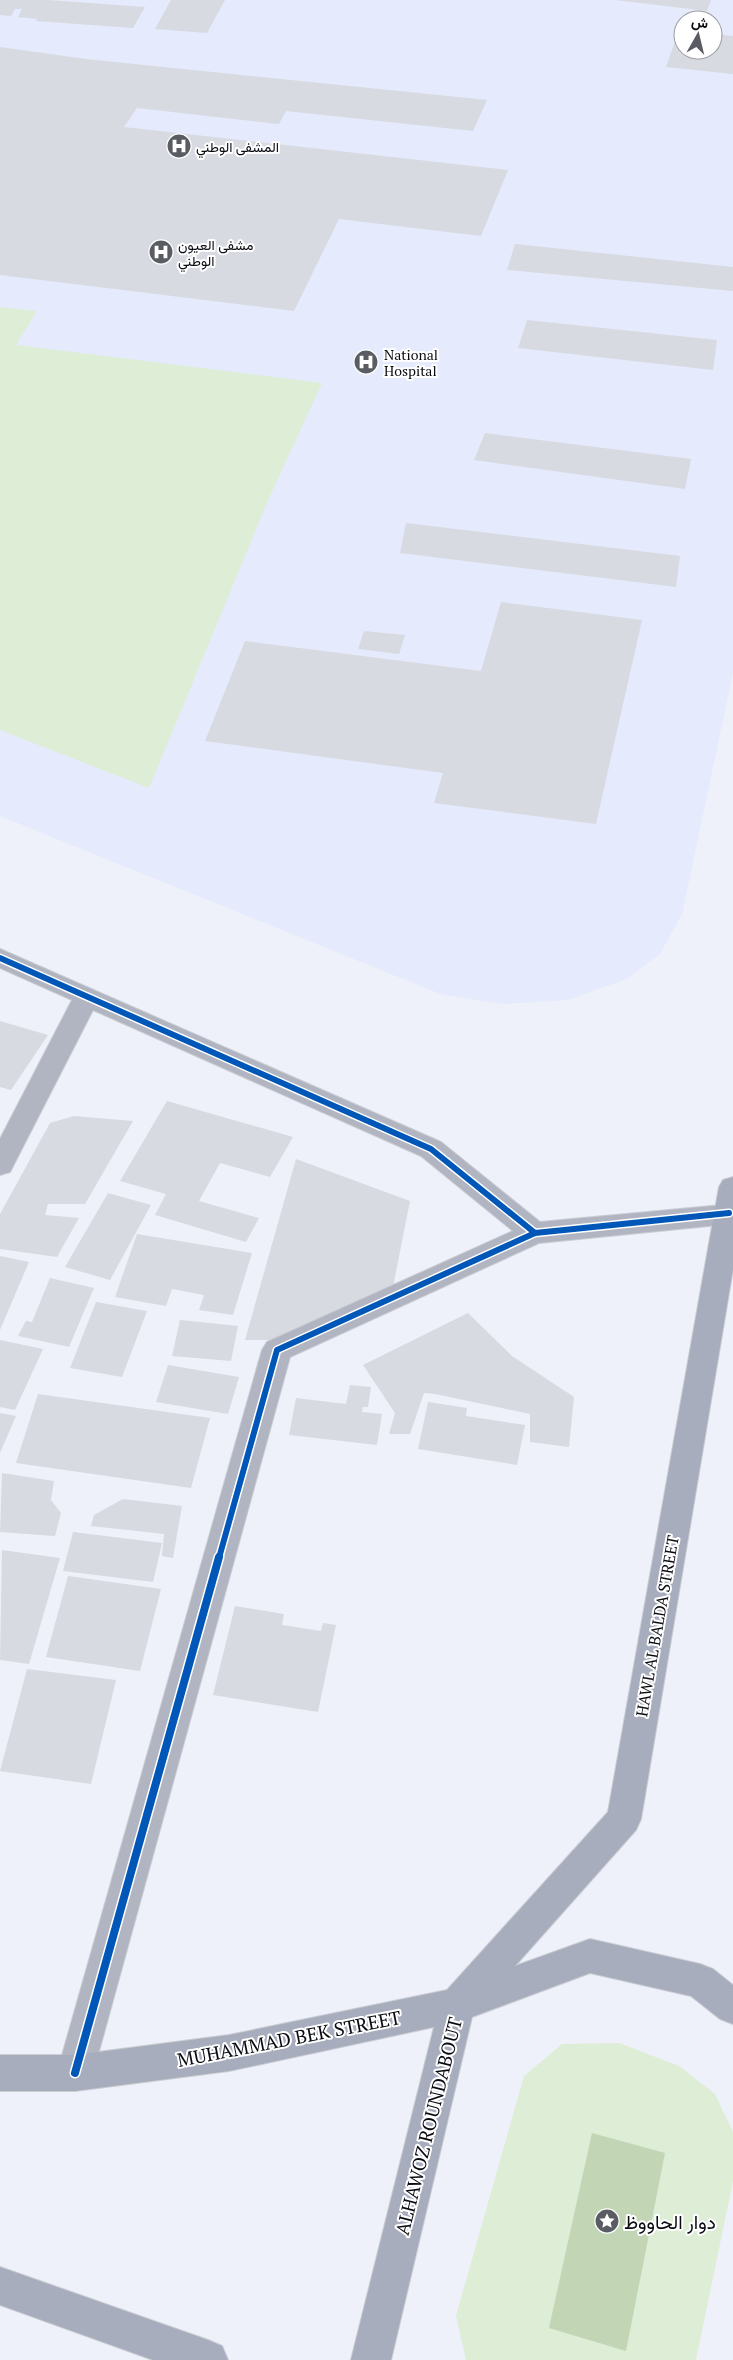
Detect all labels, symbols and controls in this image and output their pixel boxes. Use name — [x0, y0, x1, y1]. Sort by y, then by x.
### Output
north arrow — [673, 10, 723, 60]
text: ش — [690, 11, 710, 32]
hospital icon: المشفى الوطني — [166, 133, 192, 159]
place label: المشفى الوطني — [196, 137, 279, 159]
place label: مشفى العيون الوطني — [178, 235, 254, 273]
hospital icon: مشفى العيون الوطني — [148, 239, 174, 265]
place label: National Hospital — [384, 345, 438, 380]
hospital icon: National Hospital — [353, 349, 379, 375]
street label: HAWL AL BALDA STREET — [630, 1534, 684, 1718]
street label: MUHAMMAD BEK STREET — [175, 2004, 403, 2072]
street label: ALHAWOZ ROUNDABOUT — [389, 2014, 467, 2237]
place icon: دوار الحاووظ — [594, 2208, 620, 2234]
place label: دوار الحاووظ — [624, 2209, 716, 2234]

